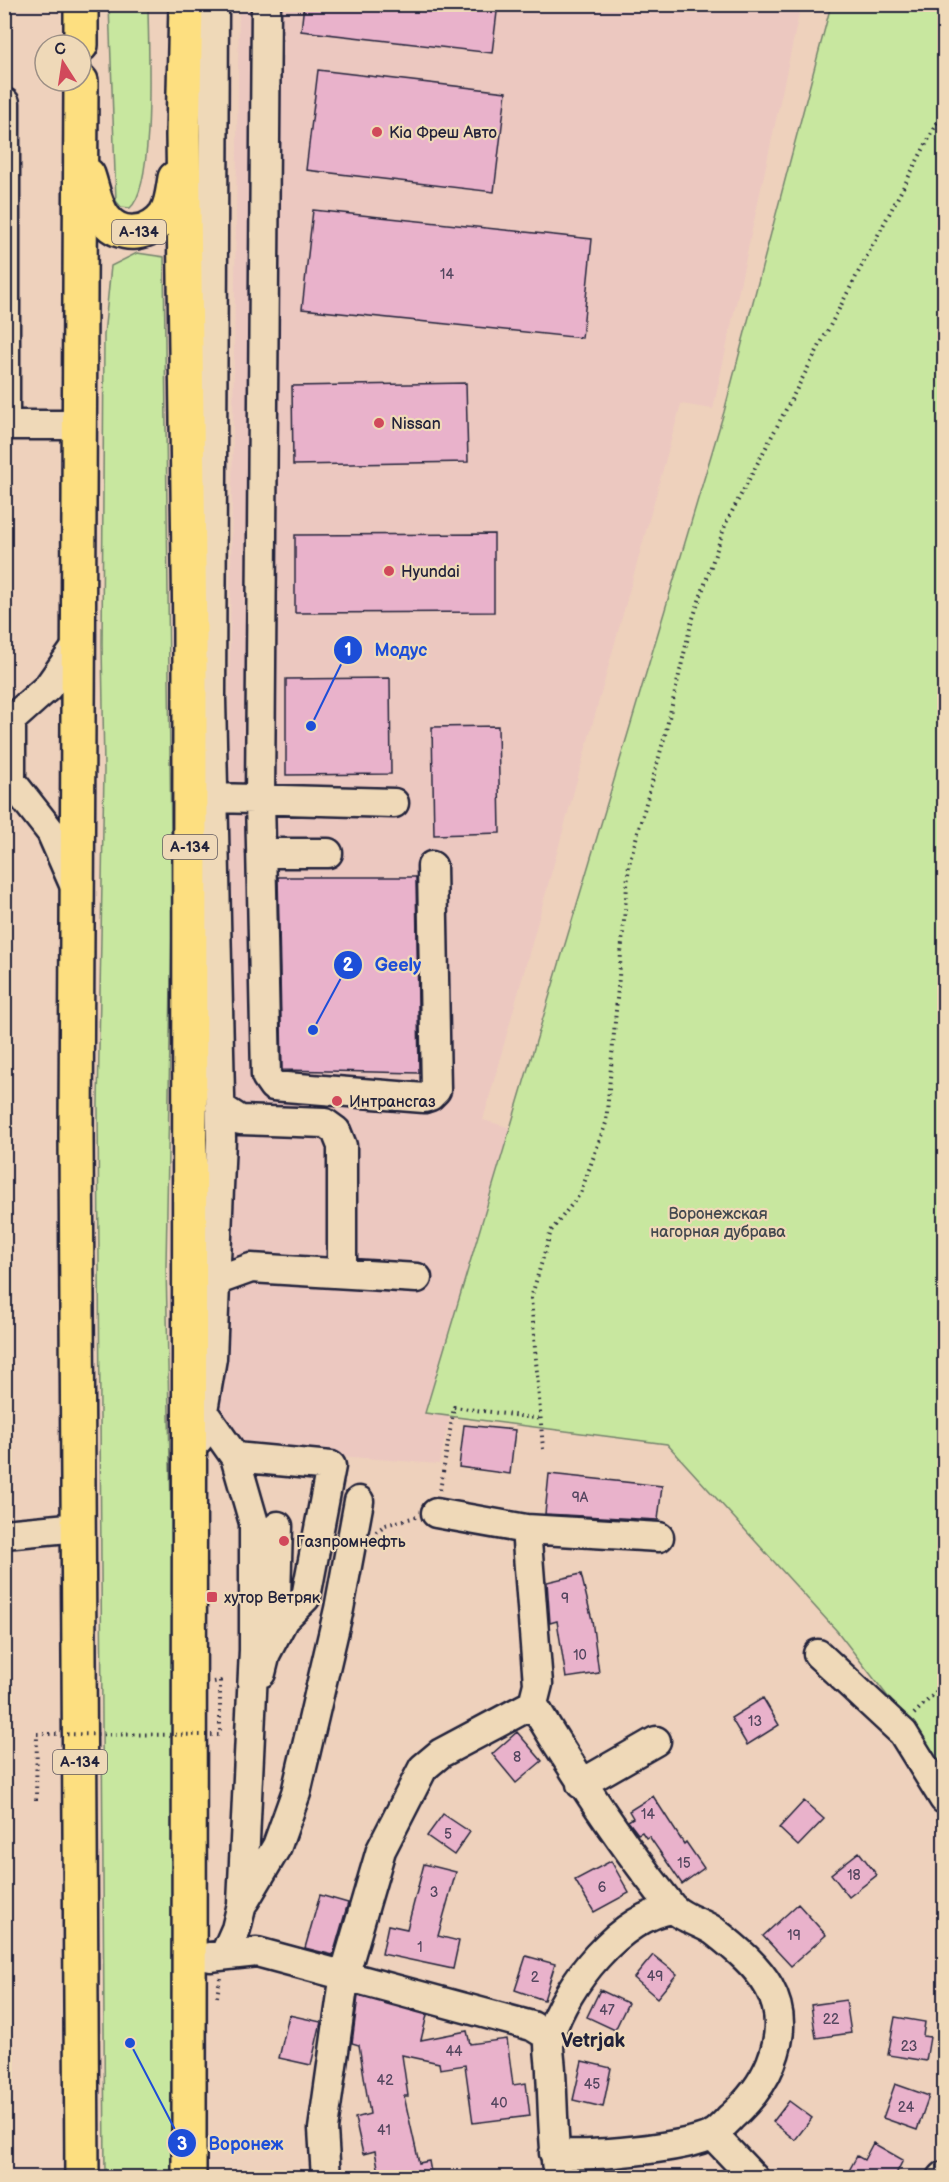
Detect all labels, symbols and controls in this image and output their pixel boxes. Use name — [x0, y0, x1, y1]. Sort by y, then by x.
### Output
north arrow — [33, 33, 93, 93]
text: С — [53, 39, 68, 60]
place label: Kia Фреш Авто — [389, 124, 497, 143]
marker: Kia Фреш Авто — [370, 125, 384, 139]
road number: А-134 — [112, 220, 166, 244]
house number: 14 — [440, 266, 454, 283]
place label: Nissan — [391, 415, 441, 434]
marker: Nissan — [372, 416, 386, 430]
place label: Hyundai — [401, 563, 460, 582]
marker: Hyundai — [382, 564, 396, 578]
callout: Модус — [333, 632, 440, 668]
text: 1 — [344, 640, 352, 661]
text: Модус — [375, 640, 427, 661]
road number: А-134 — [163, 835, 217, 859]
callout: Geely — [333, 947, 433, 983]
text: 2 — [343, 955, 354, 976]
text: Geely — [375, 955, 422, 976]
place label: Интрансгаз — [349, 1093, 436, 1112]
marker: Интрансгаз — [330, 1094, 344, 1108]
park label: Воронежская нагорная дубрава — [650, 1205, 786, 1242]
house number: 9А — [572, 1489, 589, 1506]
place label: Газпромнефть — [296, 1533, 406, 1552]
marker: Газпромнефть — [277, 1534, 291, 1548]
place label: хутор Ветряк — [224, 1589, 321, 1608]
marker: хутор Ветряк — [205, 1590, 219, 1604]
house number: 9 — [561, 1590, 569, 1607]
house number: 10 — [573, 1647, 587, 1664]
house number: 13 — [748, 1713, 762, 1730]
house number: 8 — [513, 1749, 521, 1766]
road number: А-134 — [53, 1750, 107, 1774]
house number: 14 — [641, 1806, 655, 1823]
house number: 5 — [444, 1826, 452, 1843]
house number: 15 — [677, 1855, 691, 1872]
house number: 18 — [847, 1867, 861, 1884]
house number: 6 — [598, 1879, 607, 1896]
house number: 3 — [430, 1884, 438, 1901]
house number: 19 — [787, 1927, 801, 1944]
house number: 1 — [417, 1939, 423, 1956]
house number: 49 — [647, 1968, 663, 1985]
house number: 2 — [531, 1969, 540, 1986]
house number: 47 — [599, 2002, 615, 2019]
house number: 22 — [823, 2011, 840, 2028]
district label: Vetrjak — [561, 2029, 626, 2053]
house number: 23 — [901, 2038, 917, 2055]
house number: 44 — [445, 2043, 463, 2060]
house number: 42 — [377, 2072, 394, 2089]
house number: 45 — [584, 2076, 600, 2093]
house number: 40 — [491, 2095, 507, 2112]
house number: 24 — [898, 2099, 915, 2116]
house number: 41 — [377, 2122, 391, 2139]
callout: Воронеж — [167, 2125, 296, 2161]
text: 3 — [177, 2134, 187, 2155]
text: Воронеж — [209, 2134, 284, 2155]

